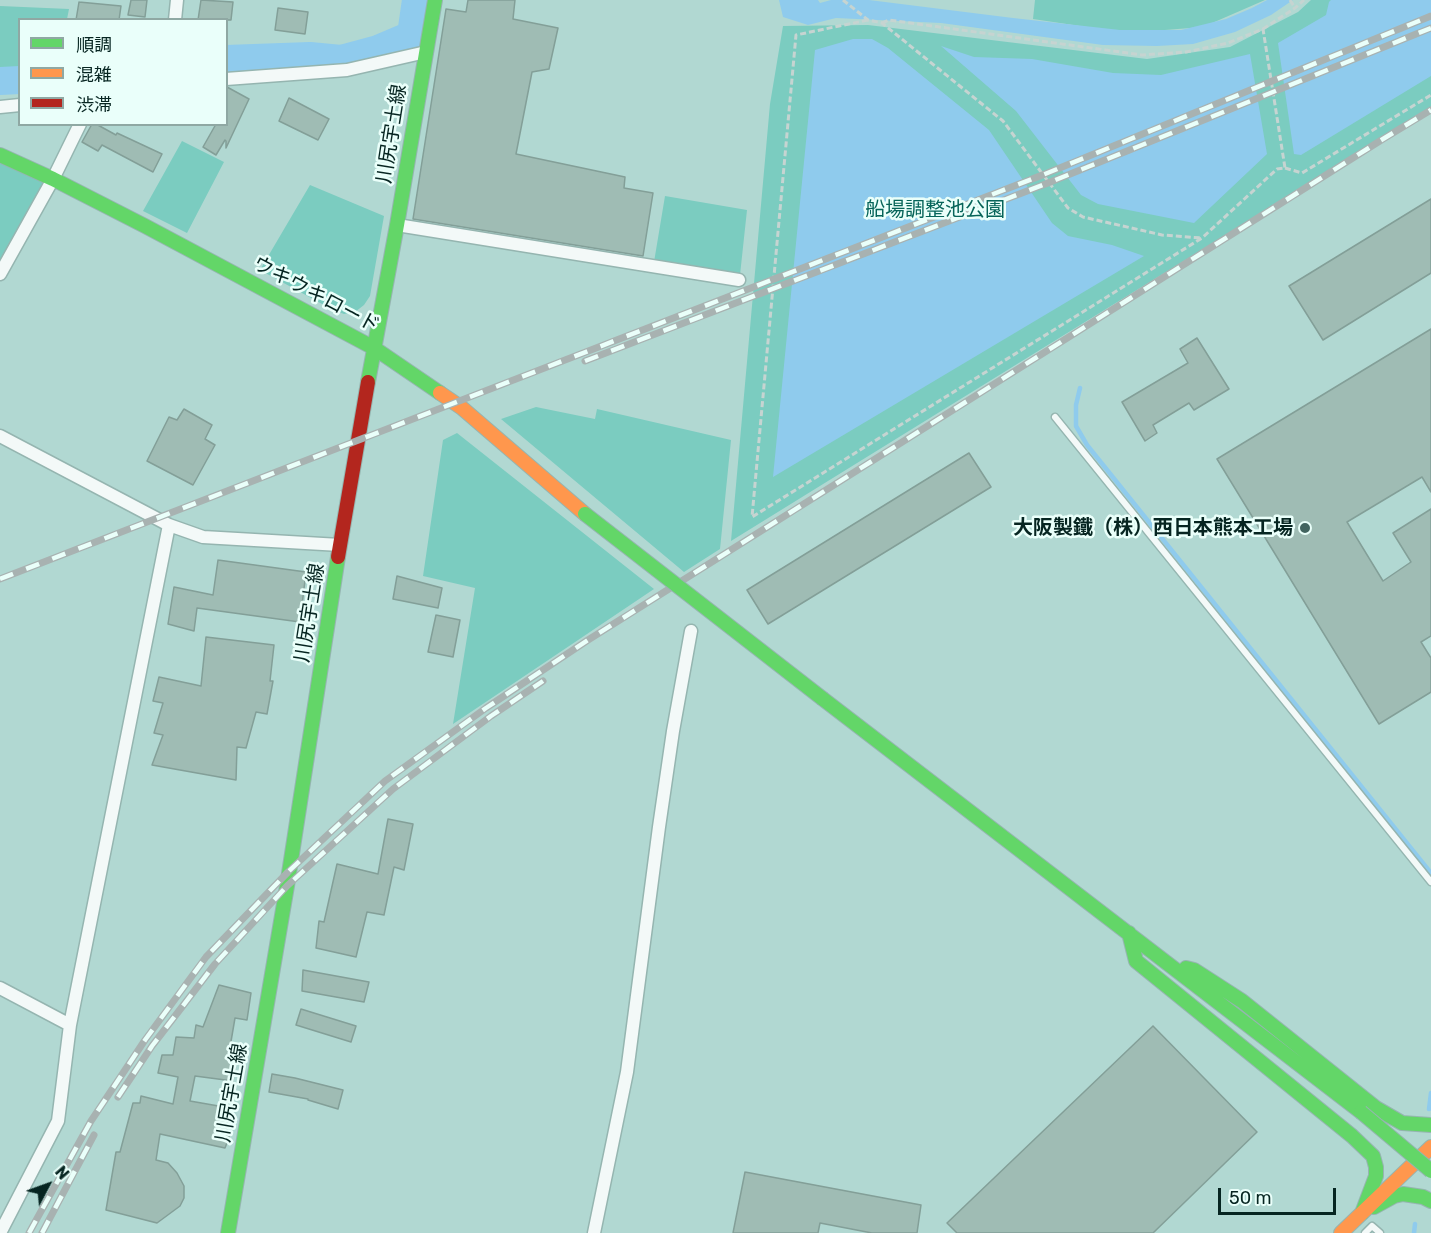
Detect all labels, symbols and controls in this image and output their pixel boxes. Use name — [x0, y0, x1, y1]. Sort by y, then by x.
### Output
legend — [18, 18, 228, 126]
text: 順調 — [76, 34, 112, 56]
text: 混雑 — [76, 64, 112, 86]
street label: 川尻宇土線 — [372, 83, 412, 185]
text: 渋滞 — [76, 94, 112, 116]
park label: 船場調整池公園 — [865, 198, 1005, 222]
street label: ウキウキロード — [249, 252, 383, 338]
place label: 大阪製鐵（株）西日本熊本工場 — [1013, 516, 1293, 540]
marker: 大阪製鐵（株）西日本熊本工場 — [1298, 521, 1312, 535]
street label: 川尻宇土線 — [290, 562, 330, 664]
street label: 川尻宇土線 — [211, 1042, 253, 1144]
north arrow — [18, 1155, 78, 1215]
text: N — [51, 1162, 73, 1183]
scale bar — [1221, 1176, 1340, 1214]
text: 50 m — [1229, 1187, 1272, 1209]

